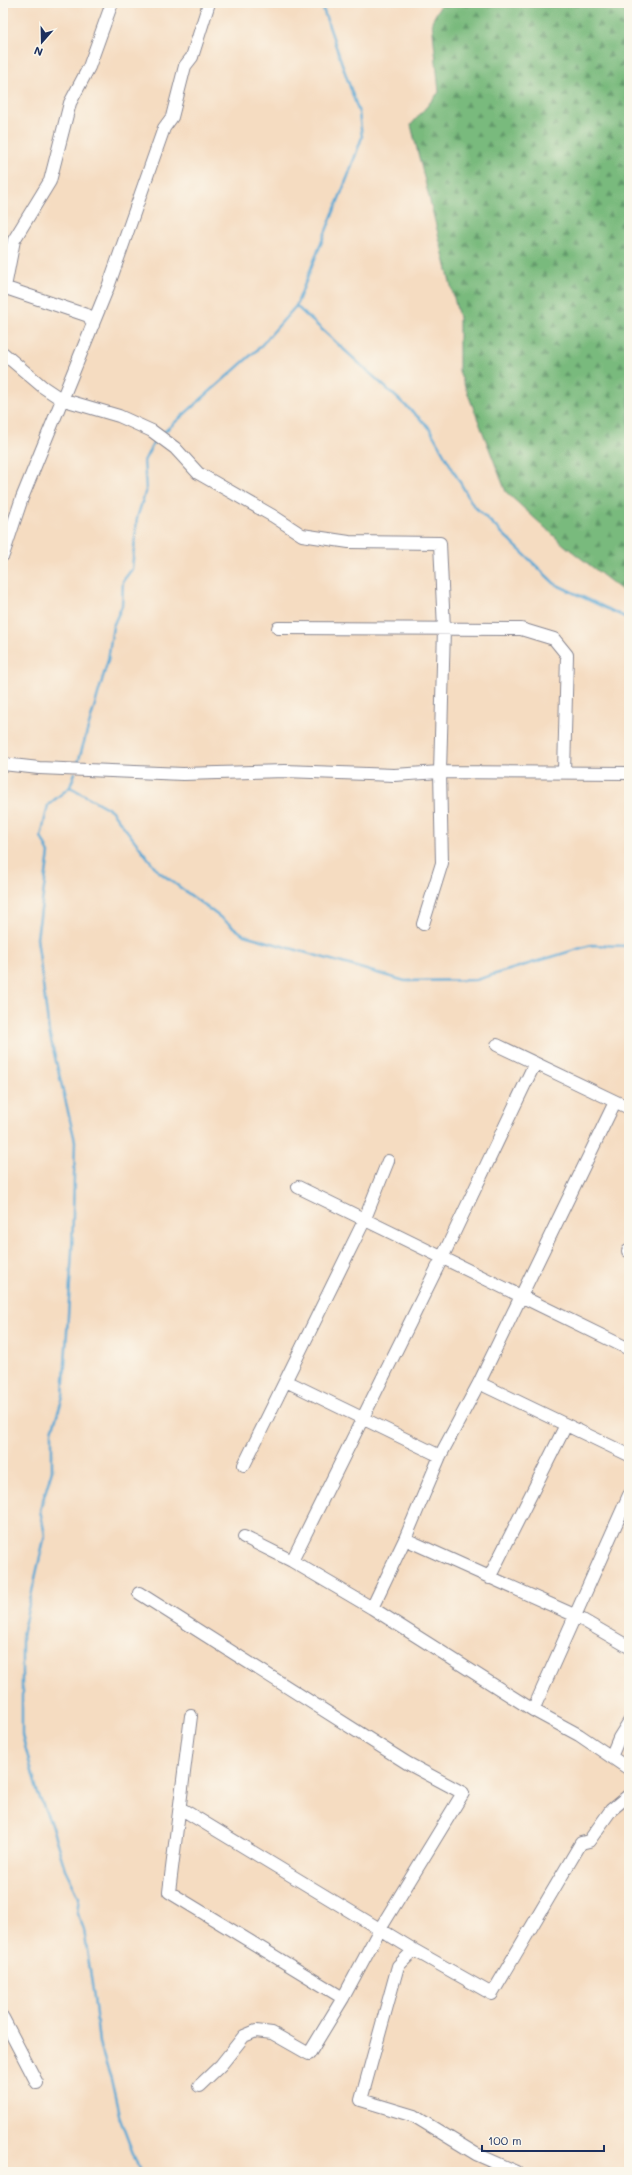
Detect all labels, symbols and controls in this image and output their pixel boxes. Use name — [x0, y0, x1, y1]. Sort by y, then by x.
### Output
north arrow — [22, 22, 62, 62]
text: N — [32, 43, 45, 60]
scale bar — [482, 2127, 604, 2153]
text: 100 m — [488, 2132, 522, 2148]

